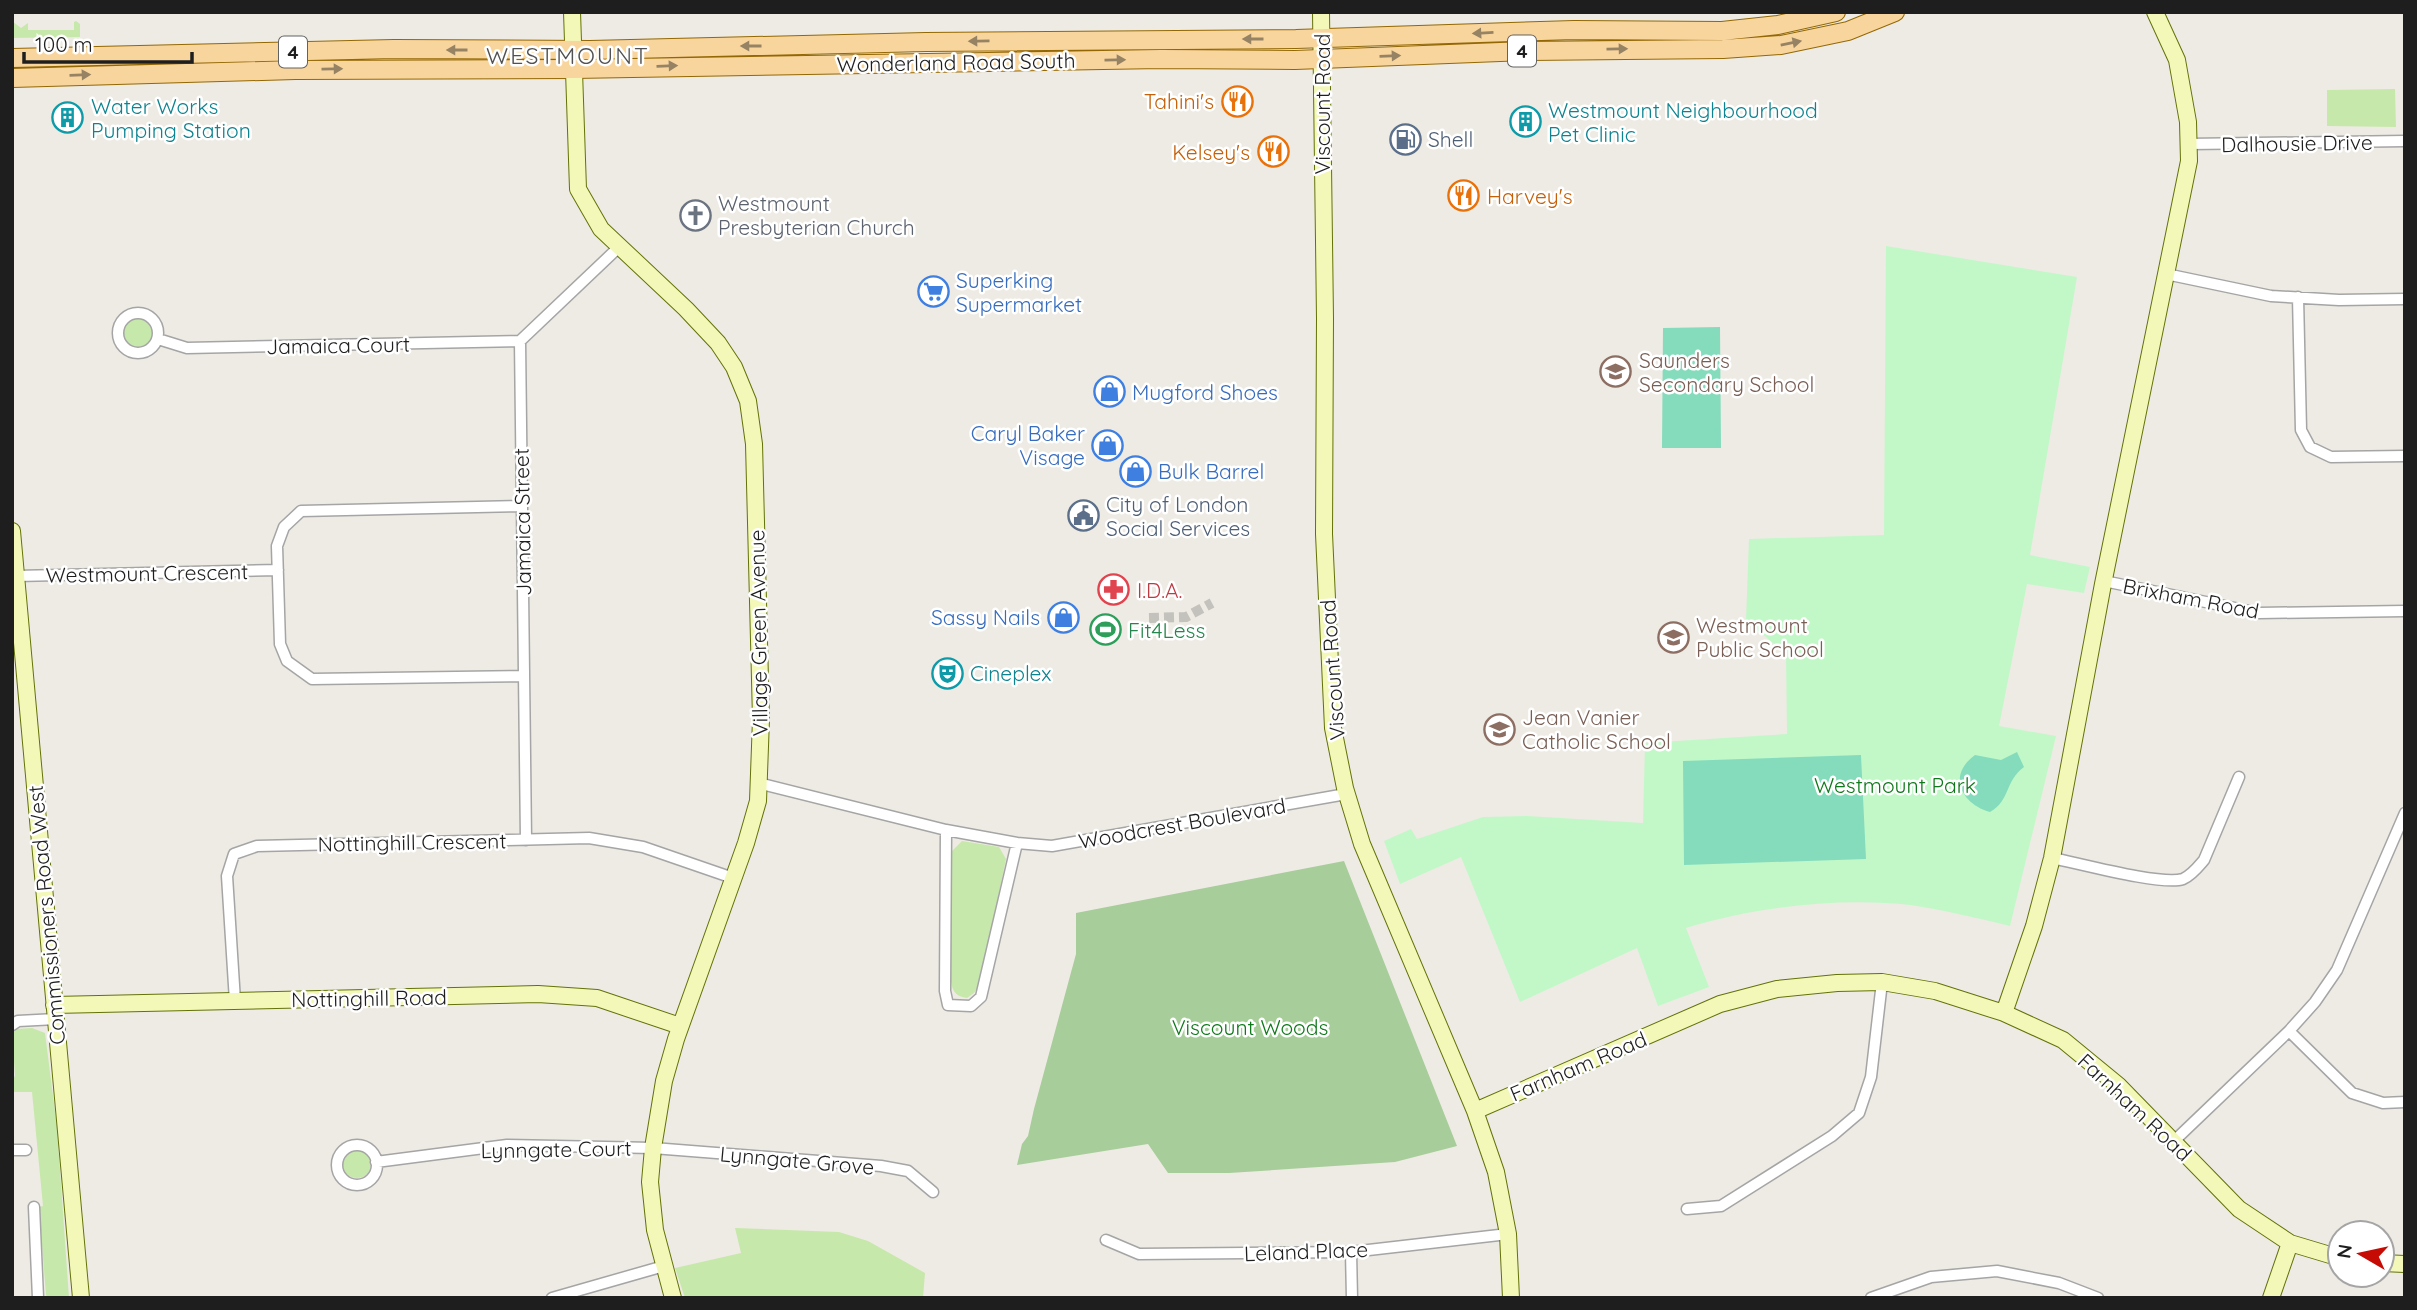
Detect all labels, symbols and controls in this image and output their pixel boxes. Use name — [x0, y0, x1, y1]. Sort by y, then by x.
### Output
scale bar — [24, 21, 192, 65]
one-way arrow — [1471, 27, 1493, 38]
text: 100 m — [35, 31, 93, 57]
one-way arrow — [1242, 33, 1264, 45]
street label: Viscount Road — [1309, 34, 1335, 174]
one-way arrow — [967, 35, 989, 47]
road number: 4 — [279, 36, 307, 68]
road number: 4 — [1508, 36, 1536, 66]
one-way arrow — [1780, 37, 1802, 48]
one-way arrow — [740, 40, 762, 52]
district label: WESTMOUNT — [486, 41, 650, 70]
one-way arrow — [445, 44, 467, 56]
one-way arrow — [1607, 44, 1629, 55]
street label: Wonderland Road South — [836, 47, 1076, 77]
one-way arrow — [1379, 50, 1401, 62]
one-way arrow — [1104, 54, 1126, 65]
one-way arrow — [656, 61, 678, 72]
one-way arrow — [322, 64, 344, 75]
one-way arrow — [70, 70, 92, 81]
restaurant icon: Tahini's — [1220, 84, 1254, 118]
place label: Tahini's — [1144, 88, 1214, 114]
place label: Water Works Pumping Station — [91, 93, 251, 143]
place label: Westmount Neighbourhood Pet Clinic — [1548, 97, 1818, 147]
building icon: Water Works Pumping Station — [51, 101, 85, 135]
building icon: Westmount Neighbourhood Pet Clinic — [1508, 105, 1542, 139]
fuel station icon: Shell — [1388, 122, 1422, 156]
place label: Shell — [1428, 126, 1473, 152]
street label: Dalhousie Drive — [2221, 129, 2373, 157]
restaurant icon: Kelsey's — [1256, 135, 1290, 169]
place label: Kelsey's — [1172, 139, 1250, 165]
restaurant icon: Harvey's — [1447, 179, 1481, 213]
place label: Harvey's — [1487, 183, 1573, 209]
place label: Westmount Presbyterian Church — [718, 190, 915, 240]
church icon: Westmount Presbyterian Church — [678, 198, 712, 232]
place label: Superking Supermarket — [956, 267, 1082, 317]
supermarket icon: Superking Supermarket — [916, 275, 950, 309]
street label: Jamaica Court — [266, 331, 410, 359]
place label: Saunders Secondary School — [1639, 347, 1814, 397]
school or university icon: Saunders Secondary School — [1599, 355, 1633, 389]
shop icon: Mugford Shoes — [1092, 375, 1126, 409]
place label: Mugford Shoes — [1132, 379, 1278, 405]
place label: Caryl Baker Visage — [971, 420, 1085, 470]
shop icon: Caryl Baker Visage — [1091, 428, 1125, 462]
street label: Jamaica Street — [508, 448, 536, 596]
shop icon: Bulk Barrel — [1118, 454, 1152, 488]
place label: Bulk Barrel — [1158, 458, 1264, 484]
place label: City of London Social Services — [1106, 491, 1250, 541]
public building icon: City of London Social Services — [1066, 499, 1100, 533]
street label: Village Green Avenue — [743, 529, 773, 737]
street label: Westmount Crescent — [45, 558, 249, 588]
street label: Brixham Road — [2121, 572, 2261, 624]
pharmacy icon: I.D.A. — [1097, 573, 1131, 607]
place label: I.D.A. — [1137, 577, 1182, 603]
street label: Viscount Road — [1314, 599, 1350, 741]
shop icon: Sassy Nails — [1046, 600, 1080, 634]
place label: Sassy Nails — [931, 604, 1040, 630]
place label: Westmount Public School — [1696, 612, 1824, 662]
sports icon: Fit4Less — [1088, 613, 1122, 647]
place label: Fit4Less — [1128, 617, 1205, 643]
school or university icon: Westmount Public School — [1656, 620, 1690, 654]
theatre icon: Cineplex — [930, 656, 964, 690]
place label: Cineplex — [970, 660, 1051, 686]
place label: Jean Vanier Catholic School — [1522, 704, 1671, 754]
school or university icon: Jean Vanier Catholic School — [1482, 712, 1516, 746]
park label: Westmount Park — [1814, 772, 1976, 798]
street label: Commissioners Road West — [22, 784, 70, 1046]
street label: Woodcrest Boulevard — [1076, 792, 1288, 854]
street label: Nottinghill Crescent — [317, 827, 507, 857]
street label: Nottinghill Road — [291, 984, 447, 1012]
park label: Viscount Woods — [1172, 1014, 1328, 1040]
street label: Farnham Road — [1506, 1025, 1650, 1107]
street label: Farnham Road — [2073, 1048, 2197, 1166]
street label: Lynngate Court — [480, 1135, 632, 1163]
street label: Lynngate Grove — [719, 1140, 875, 1180]
north arrow — [2326, 1219, 2396, 1289]
street label: Leland Place — [1244, 1236, 1368, 1266]
text: N — [2331, 1243, 2357, 1260]

